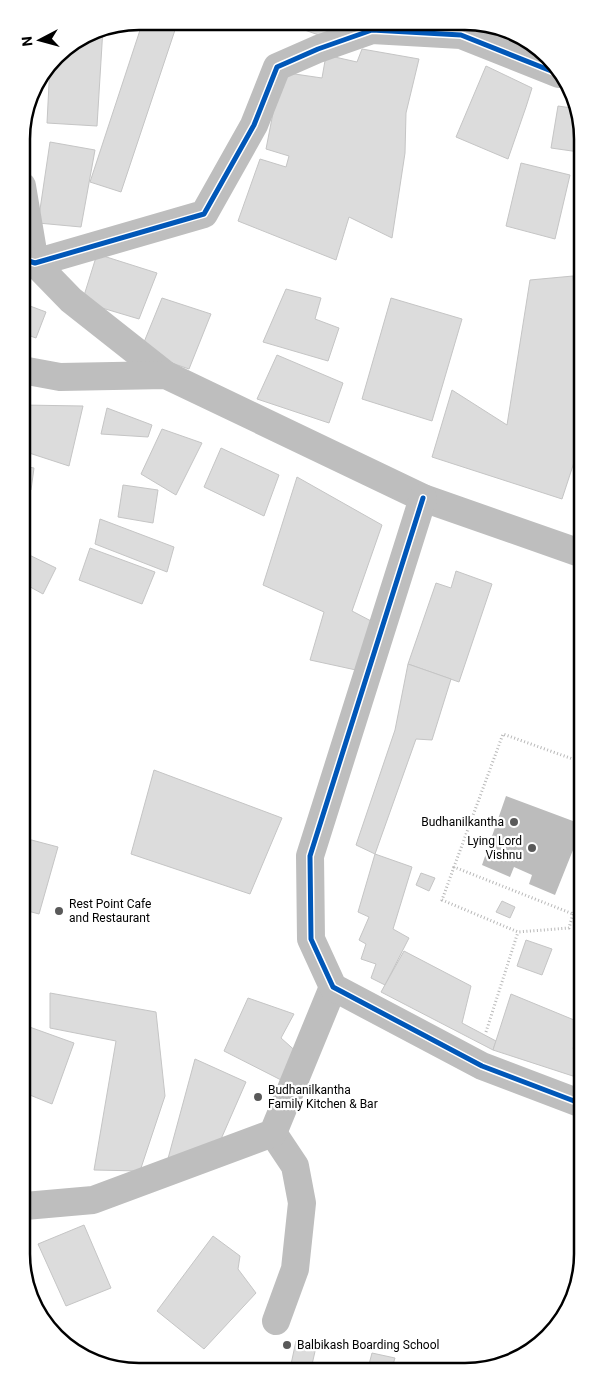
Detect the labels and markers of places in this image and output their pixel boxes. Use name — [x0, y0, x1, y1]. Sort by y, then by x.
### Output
place label: Budhanilkantha — [421, 815, 504, 829]
marker: Budhanilkantha — [508, 816, 520, 828]
place label: Lying Lord Vishnu — [467, 834, 522, 862]
marker: Lying Lord Vishnu — [526, 842, 538, 854]
place label: Rest Point Cafe and Restaurant — [69, 897, 151, 925]
marker: Rest Point Cafe and Restaurant — [53, 905, 65, 917]
place label: Budhanilkantha Family Kitchen & Bar — [268, 1083, 378, 1111]
marker: Budhanilkantha Family Kitchen & Bar — [252, 1091, 264, 1103]
place label: Balbikash Boarding School — [297, 1338, 439, 1352]
marker: Balbikash Boarding School — [281, 1339, 293, 1351]

